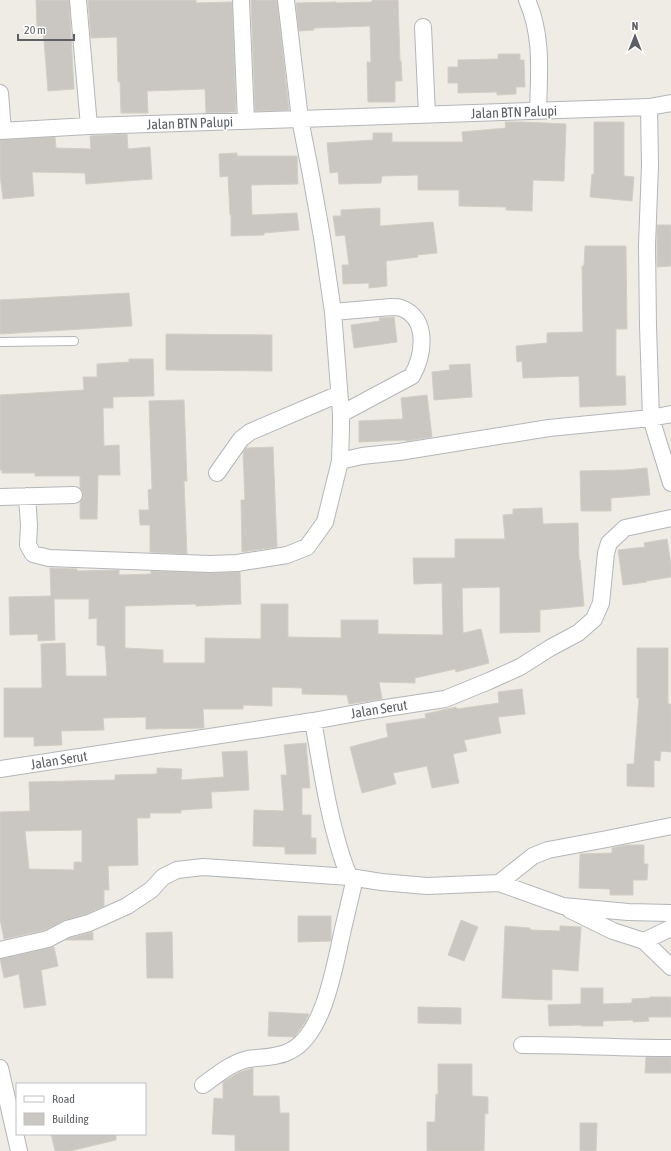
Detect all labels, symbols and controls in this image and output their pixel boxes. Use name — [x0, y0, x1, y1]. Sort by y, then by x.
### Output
scale bar — [18, 16, 74, 42]
north arrow — [615, 16, 655, 56]
text: N — [632, 20, 638, 32]
text: 20 m — [24, 23, 46, 37]
street label: Jalan BTN Palupi — [471, 102, 557, 122]
street label: Jalan BTN Palupi — [147, 113, 233, 133]
street label: Jalan Serut — [350, 697, 408, 721]
street label: Jalan Serut — [30, 748, 88, 772]
legend — [16, 1083, 146, 1135]
text: Road — [52, 1092, 75, 1106]
text: Building — [52, 1112, 90, 1126]

